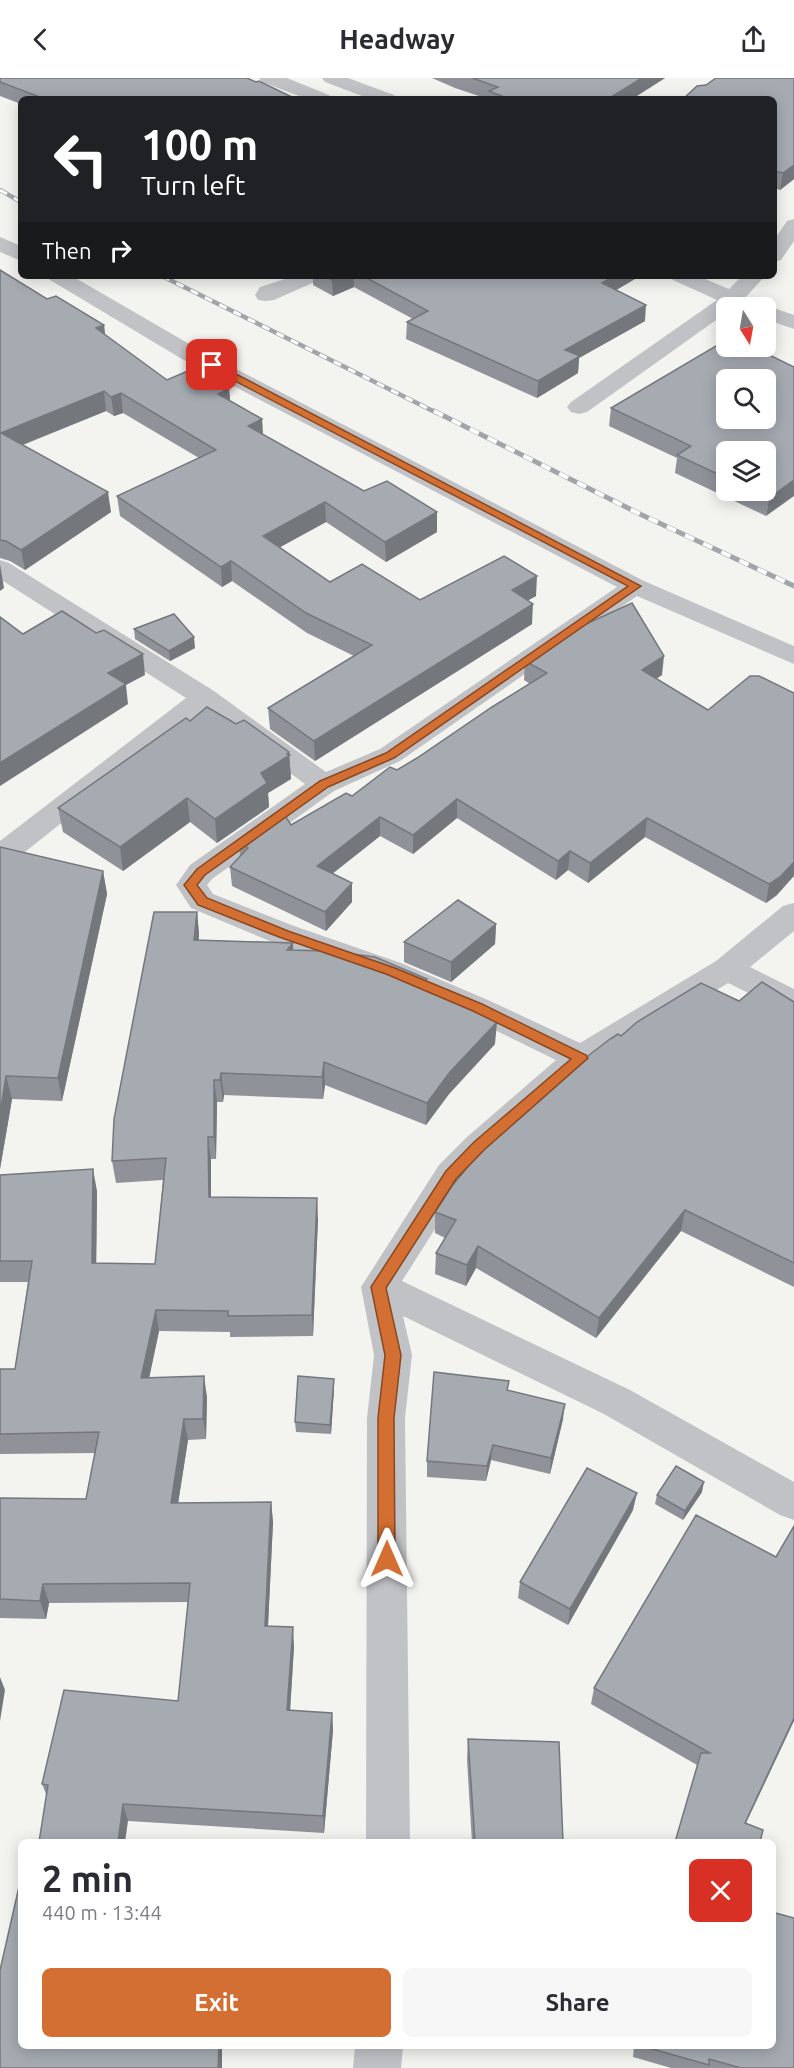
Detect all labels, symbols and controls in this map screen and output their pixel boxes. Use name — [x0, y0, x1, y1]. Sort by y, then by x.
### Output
icon: back — [24, 23, 57, 56]
icon: share — [737, 23, 770, 56]
text: Headway — [339, 24, 455, 54]
icon: left — [42, 120, 120, 198]
text: 100 m — [141, 121, 258, 168]
text: Turn left — [141, 170, 245, 200]
icon: right — [104, 234, 137, 267]
text: Then — [42, 238, 92, 263]
north arrow — [716, 297, 776, 357]
map controls — [716, 297, 776, 501]
pin — [186, 339, 237, 390]
icon: arrive — [195, 348, 228, 381]
button: search — [716, 369, 776, 429]
button: layers — [716, 441, 776, 501]
position arrow — [355, 1527, 419, 1591]
text: 2 min — [42, 1858, 133, 1899]
button: close — [689, 1859, 752, 1922]
text: 440 m · 13:44 — [42, 1901, 162, 1924]
button: Exit — [42, 1968, 391, 2037]
button: Share — [403, 1968, 752, 2037]

